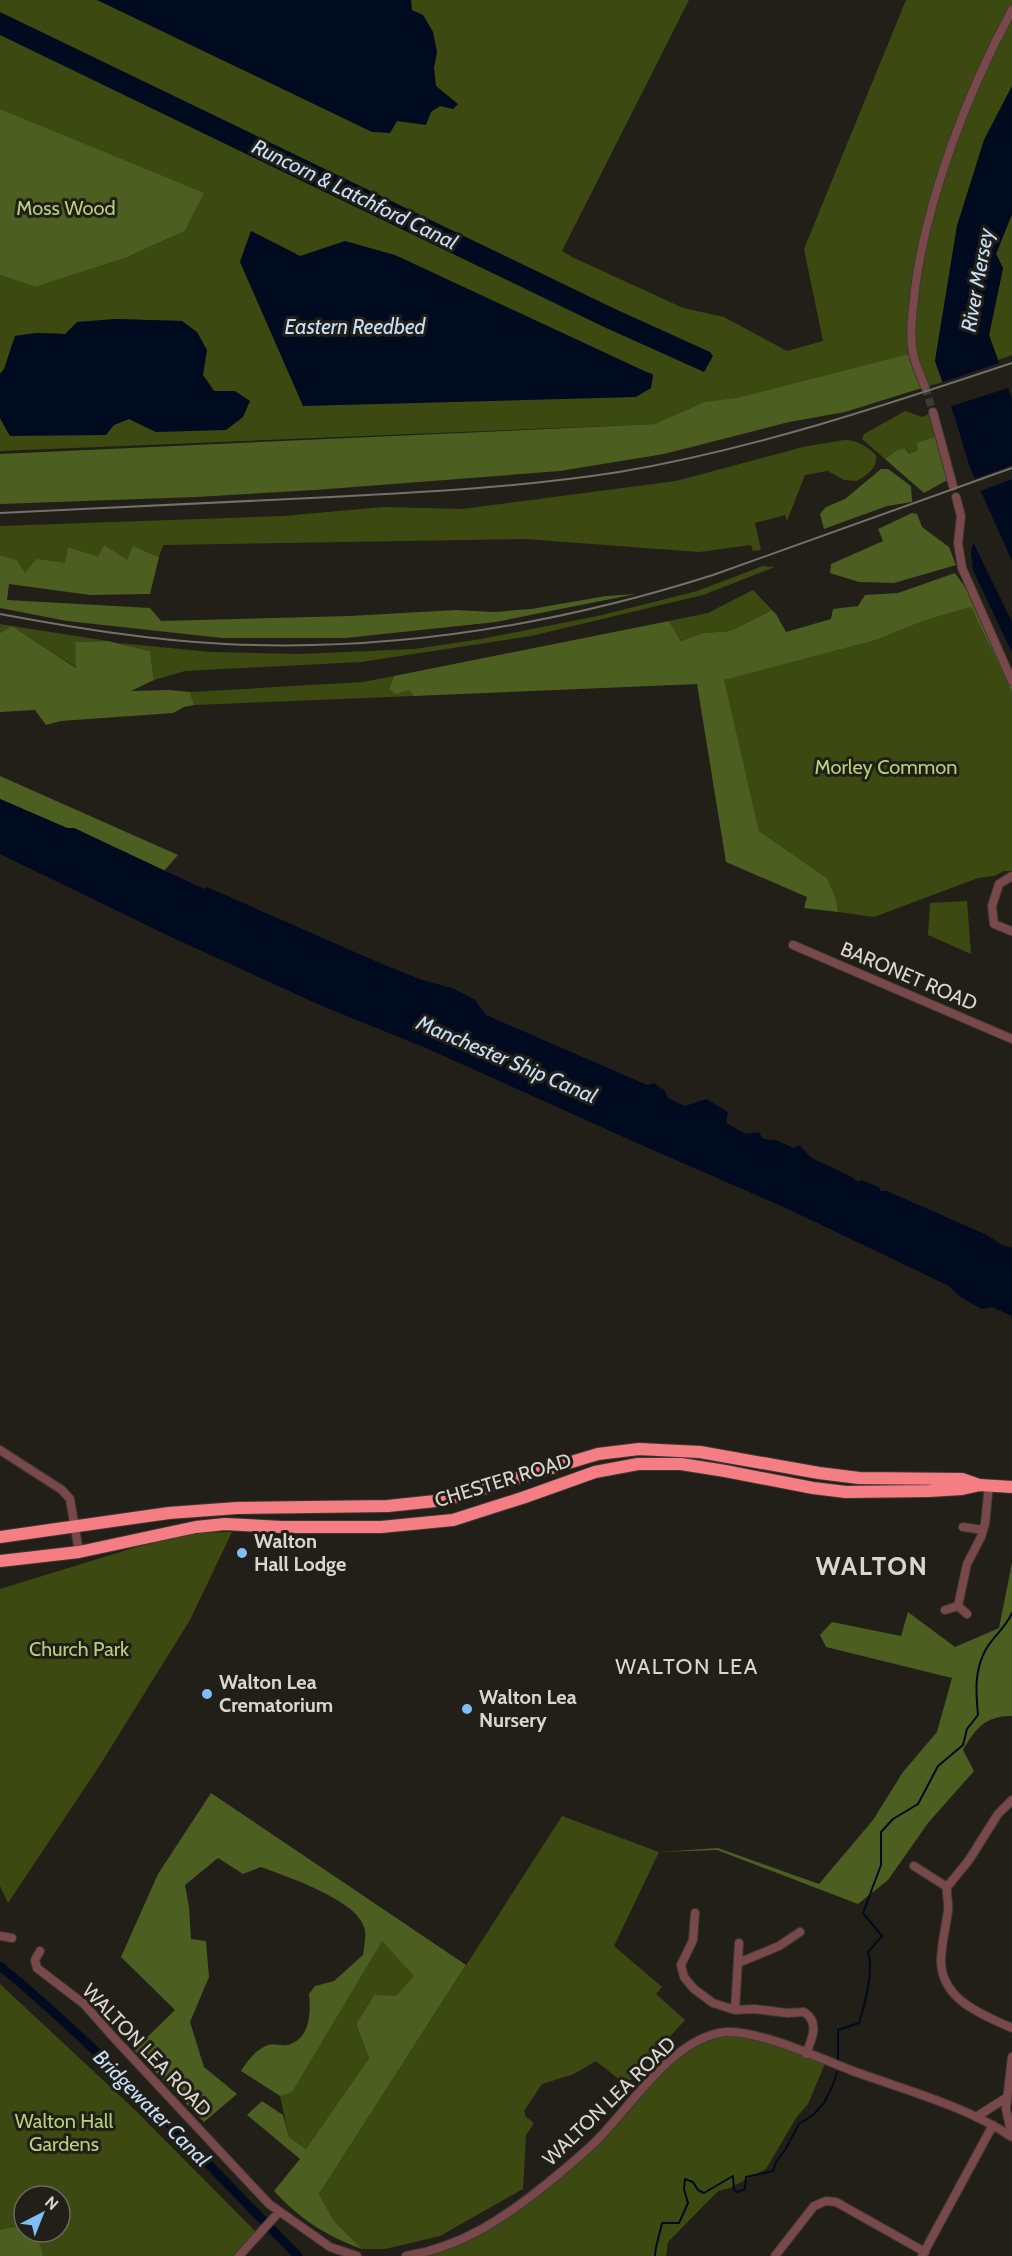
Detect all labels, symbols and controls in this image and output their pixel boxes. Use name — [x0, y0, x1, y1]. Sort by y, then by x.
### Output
water label: Runcorn & Latchford Canal — [248, 133, 462, 255]
park label: Moss Wood — [16, 196, 116, 220]
water label: River Mersey — [956, 225, 999, 334]
water label: Eastern Reedbed — [285, 314, 427, 339]
park label: Morley Common — [815, 755, 957, 779]
street label: BARONET ROAD — [837, 936, 981, 1016]
water label: Manchester Ship Canal — [412, 1009, 601, 1108]
street label: CHESTER ROAD — [432, 1448, 574, 1512]
place label: Walton Hall Lodge — [254, 1529, 346, 1576]
marker: Walton Hall Lodge — [235, 1546, 249, 1560]
district label: WALTON — [816, 1550, 928, 1582]
park label: Church Park — [29, 1637, 129, 1661]
district label: WALTON LEA — [615, 1653, 759, 1680]
place label: Walton Lea Crematorium — [219, 1670, 333, 1717]
place label: Walton Lea Nursery — [479, 1685, 577, 1732]
marker: Walton Lea Crematorium — [200, 1687, 214, 1701]
marker: Walton Lea Nursery — [460, 1702, 474, 1716]
street label: WALTON LEA ROAD — [77, 1979, 217, 2121]
street label: WALTON LEA ROAD — [538, 2031, 680, 2171]
water label: Bridgewater Canal — [88, 2044, 216, 2172]
park label: Walton Hall Gardens — [15, 2109, 114, 2156]
north arrow — [12, 2184, 72, 2244]
text: N — [41, 2192, 62, 2214]

